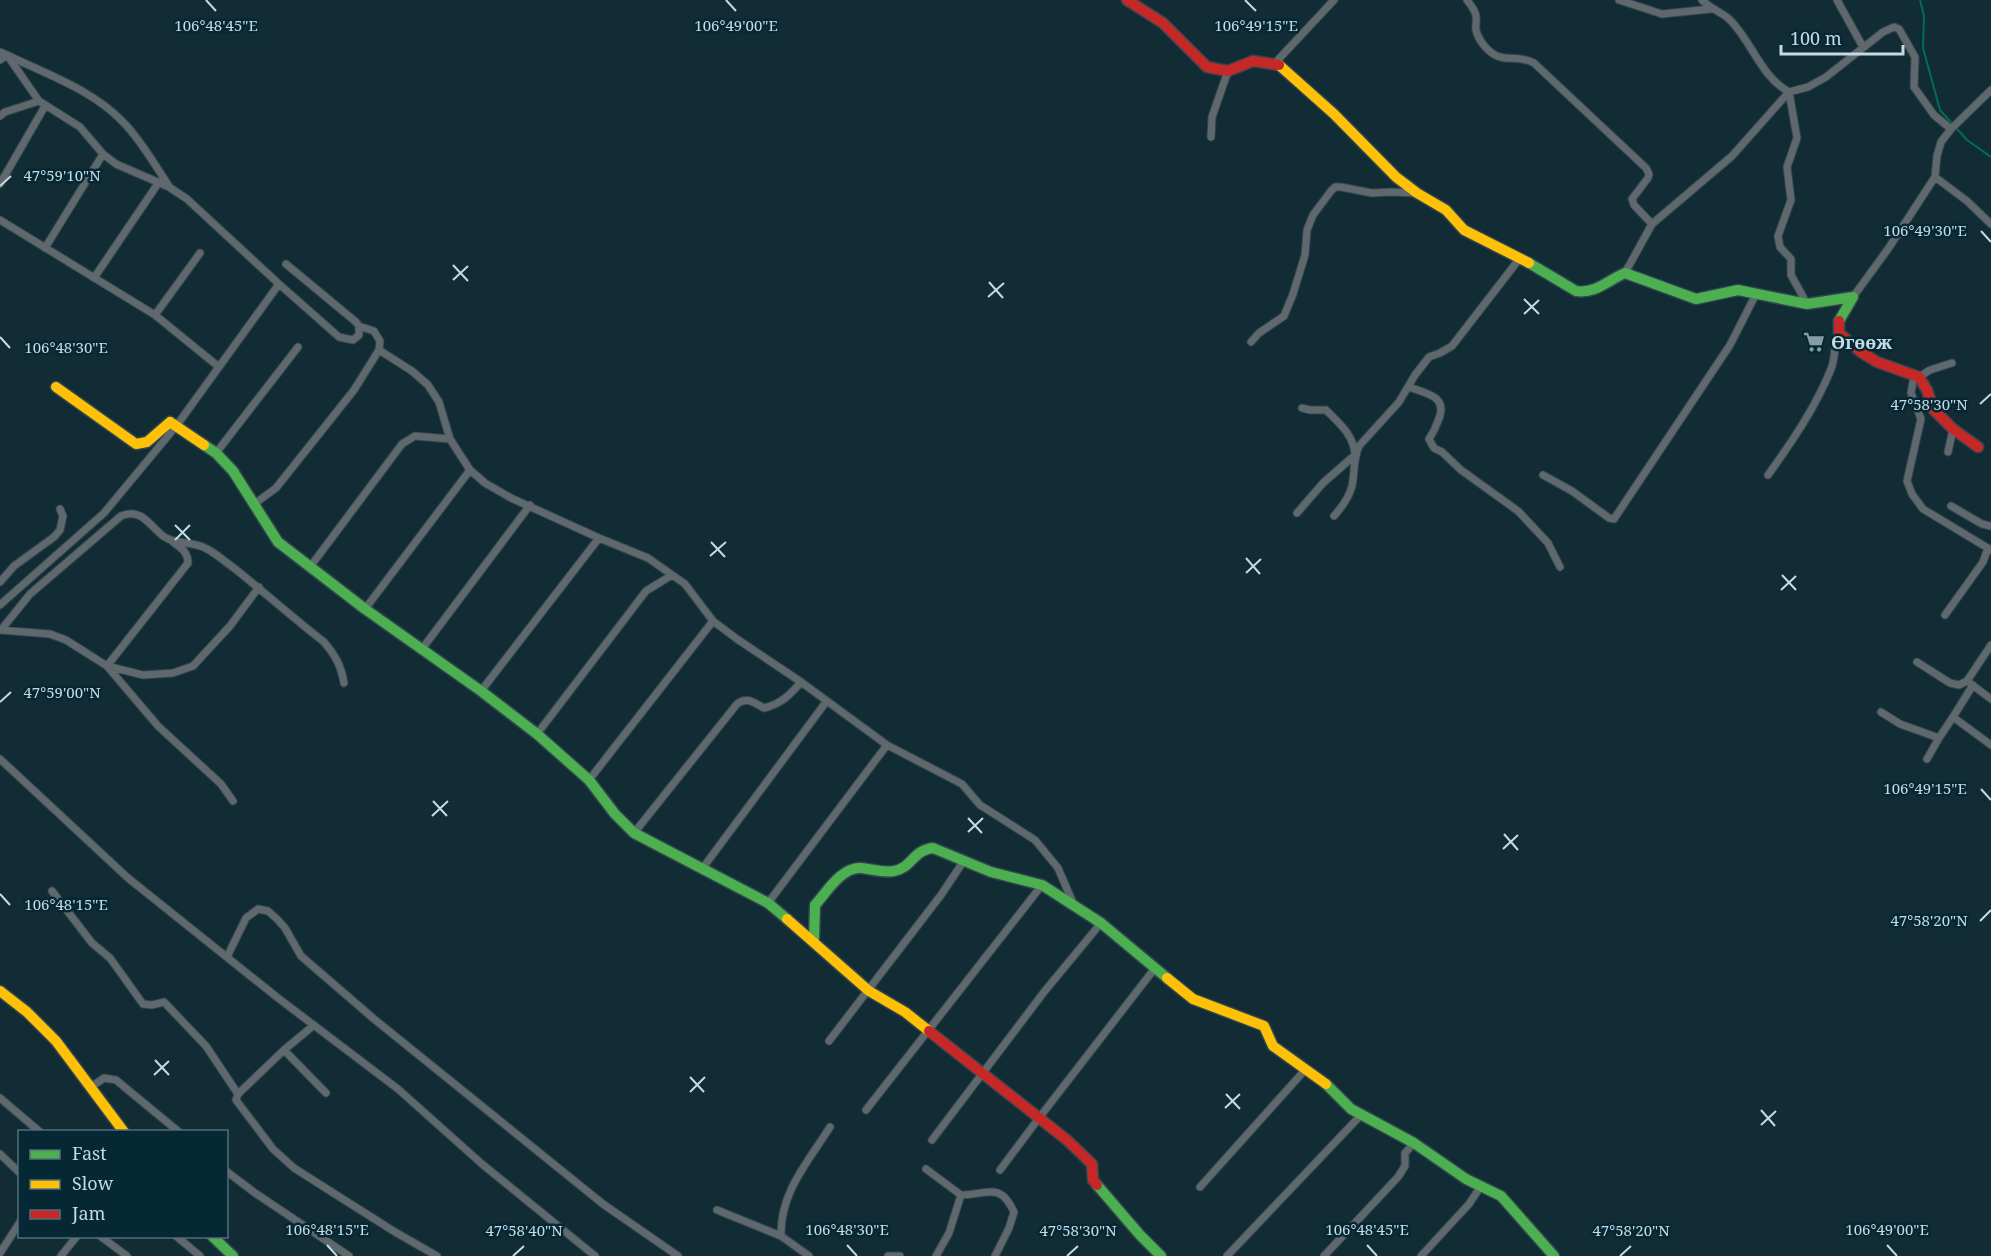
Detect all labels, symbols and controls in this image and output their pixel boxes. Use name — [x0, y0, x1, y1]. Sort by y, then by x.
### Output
text: 106°48'45"E — [174, 15, 258, 35]
text: 106°49'00"E — [694, 15, 778, 35]
text: 106°49'15"E — [1214, 15, 1298, 35]
scale bar — [1781, 18, 1902, 56]
text: 100 m — [1790, 26, 1842, 50]
text: 47°59'10"N — [23, 165, 101, 185]
text: 106°49'30"E — [1883, 220, 1967, 240]
supermarket icon: Өгөөж — [1802, 330, 1826, 354]
place label: Өгөөж — [1831, 330, 1892, 354]
text: 106°48'30"E — [24, 337, 108, 357]
text: 47°58'30"N — [1890, 394, 1968, 414]
text: 47°59'00"N — [23, 682, 101, 702]
text: 106°49'15"E — [1883, 778, 1967, 798]
text: 106°48'15"E — [24, 894, 108, 914]
text: 47°58'20"N — [1890, 910, 1968, 930]
legend — [18, 1130, 228, 1238]
text: Fast — [72, 1141, 107, 1165]
text: Slow — [72, 1171, 114, 1195]
text: Jam — [71, 1201, 106, 1225]
text: 106°48'15"E — [285, 1219, 369, 1239]
text: 106°48'30"E — [805, 1219, 889, 1239]
text: 106°48'45"E — [1325, 1219, 1409, 1239]
text: 106°49'00"E — [1845, 1219, 1929, 1239]
text: 47°58'40"N — [485, 1220, 563, 1240]
text: 47°58'30"N — [1039, 1220, 1117, 1240]
text: 47°58'20"N — [1592, 1220, 1670, 1240]

